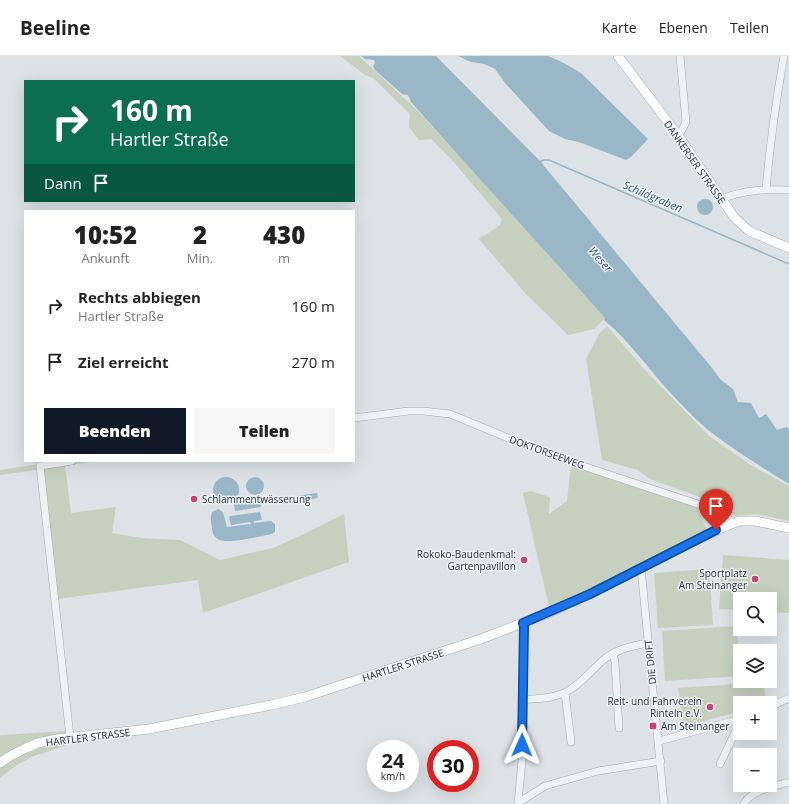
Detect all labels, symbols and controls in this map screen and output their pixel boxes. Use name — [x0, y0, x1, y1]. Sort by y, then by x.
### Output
text: Beeline — [20, 15, 91, 41]
text: Karte — [602, 18, 637, 37]
text: Ebenen — [659, 18, 708, 37]
text: Teilen — [730, 18, 769, 37]
text: 160 m — [110, 91, 193, 129]
icon: right — [44, 96, 96, 148]
street label: DANKERSER STRASSE — [661, 118, 729, 206]
text: Hartler Straße — [110, 127, 229, 151]
icon: arrive — [90, 172, 112, 194]
text: Dann — [44, 173, 82, 193]
water label: Schildgraben — [621, 177, 685, 215]
text: 10:52 — [74, 218, 137, 251]
text: 2 — [193, 218, 207, 251]
text: 430 — [263, 218, 305, 251]
water label: Weser — [586, 243, 617, 276]
text: Ankunft — [81, 249, 129, 267]
text: Min. — [187, 249, 213, 267]
text: m — [278, 249, 290, 267]
text: Rechts abbiegen — [78, 287, 201, 307]
icon: right — [44, 295, 66, 317]
text: 160 m — [291, 296, 335, 316]
text: Hartler Straße — [78, 307, 164, 325]
icon: arrive — [44, 351, 66, 373]
text: Ziel erreicht — [78, 352, 169, 372]
text: 270 m — [291, 352, 335, 372]
button: Beenden — [44, 408, 186, 454]
button: Teilen — [194, 408, 335, 454]
street label: DOKTORSEEWEG — [507, 432, 587, 472]
pin — [699, 489, 733, 530]
place label: Schlammentwässerung — [202, 492, 311, 506]
marker: Schlammentwässerung — [189, 494, 199, 504]
icon: arrive — [705, 495, 727, 517]
place label: Rokoko-Baudenkmal: Gartenpavillon — [417, 547, 516, 573]
marker: Rokoko-Baudenkmal: Gartenpavillon — [519, 555, 529, 565]
place label: Sportplatz Am Steinanger — [679, 566, 747, 592]
marker: Sportplatz Am Steinanger — [750, 574, 760, 584]
map controls — [733, 592, 777, 792]
button: search — [733, 592, 777, 636]
street label: DIE DRIFT — [641, 638, 659, 685]
button: layers — [733, 644, 777, 688]
street label: HARTLER STRASSE — [360, 645, 446, 685]
place label: Reit- und Fahrverein Rinteln e.V. — [607, 694, 702, 720]
button: + — [733, 696, 777, 740]
marker: Reit- und Fahrverein Rinteln e.V. — [705, 702, 715, 712]
place label: Am Steinanger — [661, 719, 729, 733]
marker: Am Steinanger — [648, 721, 658, 731]
position arrow — [501, 724, 543, 766]
street label: HARTLER STRASSE — [45, 725, 131, 749]
speed limit sign: 30 — [427, 740, 479, 792]
text: 24 — [382, 747, 404, 774]
button: − — [733, 748, 777, 792]
text: km/h — [381, 769, 405, 783]

